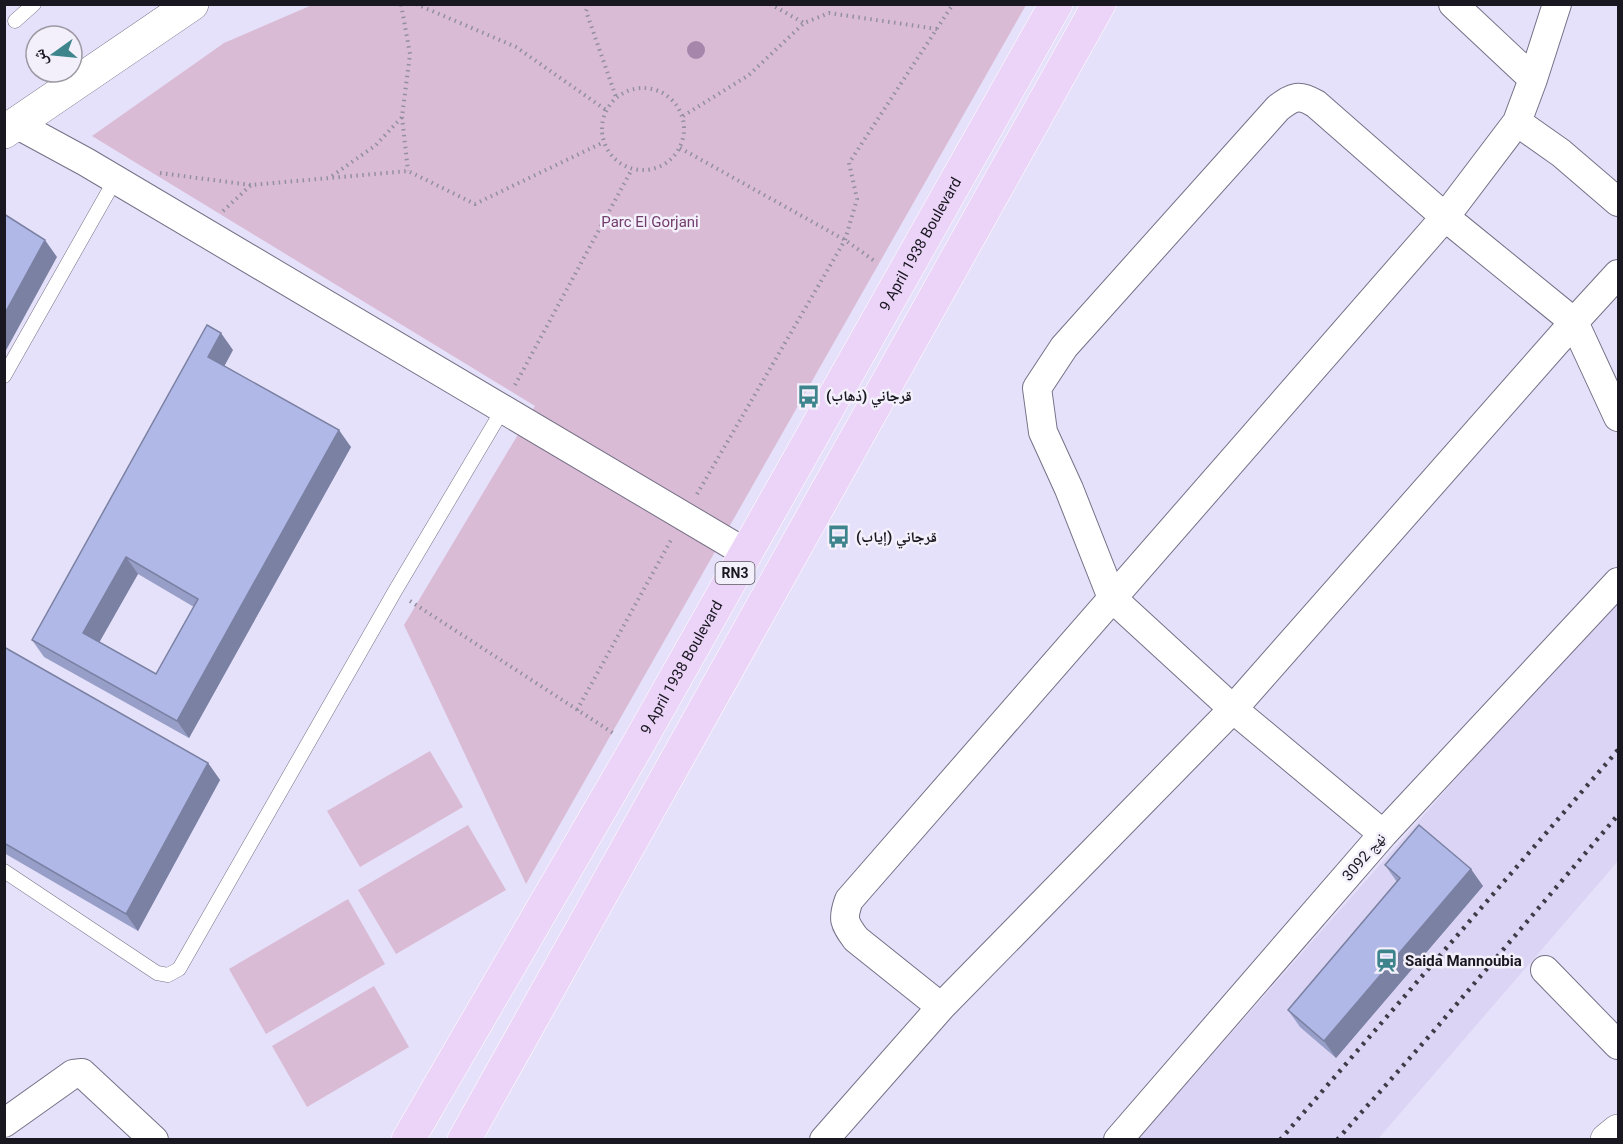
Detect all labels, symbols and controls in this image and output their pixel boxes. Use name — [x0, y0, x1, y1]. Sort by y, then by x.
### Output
north arrow — [24, 24, 84, 84]
text: ش — [29, 47, 51, 68]
street label: 9 April 1938 Boulevard — [876, 174, 965, 314]
park label: Parc El Gorjani — [601, 213, 699, 231]
bus stop icon: قرجاني (ذهاب) — [795, 383, 821, 409]
place label: قرجاني (ذهاب) — [826, 387, 912, 408]
bus stop icon: قرجاني (إياب) — [825, 524, 851, 550]
place label: قرجاني (إياب) — [856, 528, 937, 549]
road number: RN3 — [716, 562, 754, 584]
street label: 9 April 1938 Boulevard — [637, 597, 726, 737]
street label: نهج 3092 — [1338, 829, 1390, 885]
station icon: Saida Mannoubia — [1374, 948, 1400, 974]
place label: Saida Mannoubia — [1405, 952, 1522, 970]

